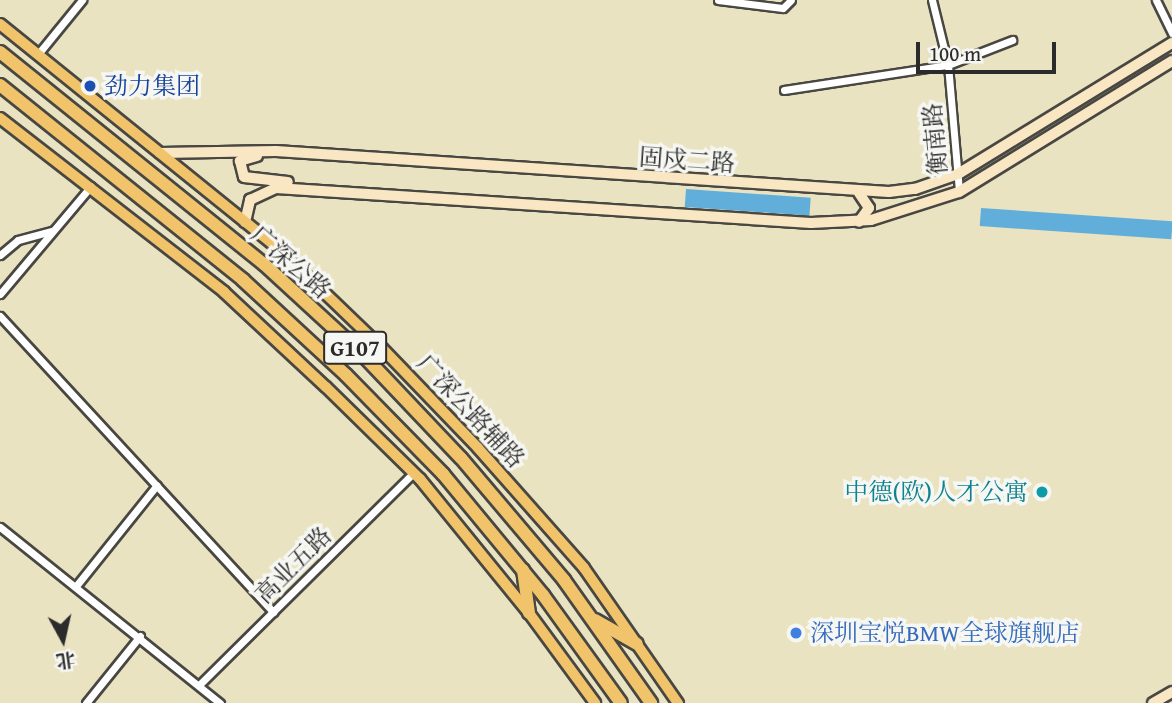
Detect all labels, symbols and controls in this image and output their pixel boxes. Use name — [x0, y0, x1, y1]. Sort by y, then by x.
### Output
scale bar — [920, 28, 1060, 72]
text: 100 m — [929, 38, 981, 69]
place label: 劲力集团 — [104, 72, 200, 100]
marker: 劲力集团 — [82, 78, 98, 94]
street label: 衡南路 — [918, 102, 952, 176]
street label: 固戍二路 — [638, 142, 736, 178]
street label: 广深公路 — [245, 220, 337, 304]
road number: G107 — [322, 328, 388, 368]
street label: 广深公路辅路 — [411, 349, 531, 473]
place label: 中德(欧)人才公寓 — [845, 478, 1028, 506]
marker: 中德(欧)人才公寓 — [1034, 484, 1050, 500]
street label: 高业五路 — [249, 521, 337, 609]
north arrow — [28, 605, 98, 675]
place label: 深圳宝悦BMW全球旗舰店 — [810, 619, 1080, 647]
marker: 深圳宝悦BMW全球旗舰店 — [788, 625, 804, 641]
text: 北 — [55, 646, 77, 676]

